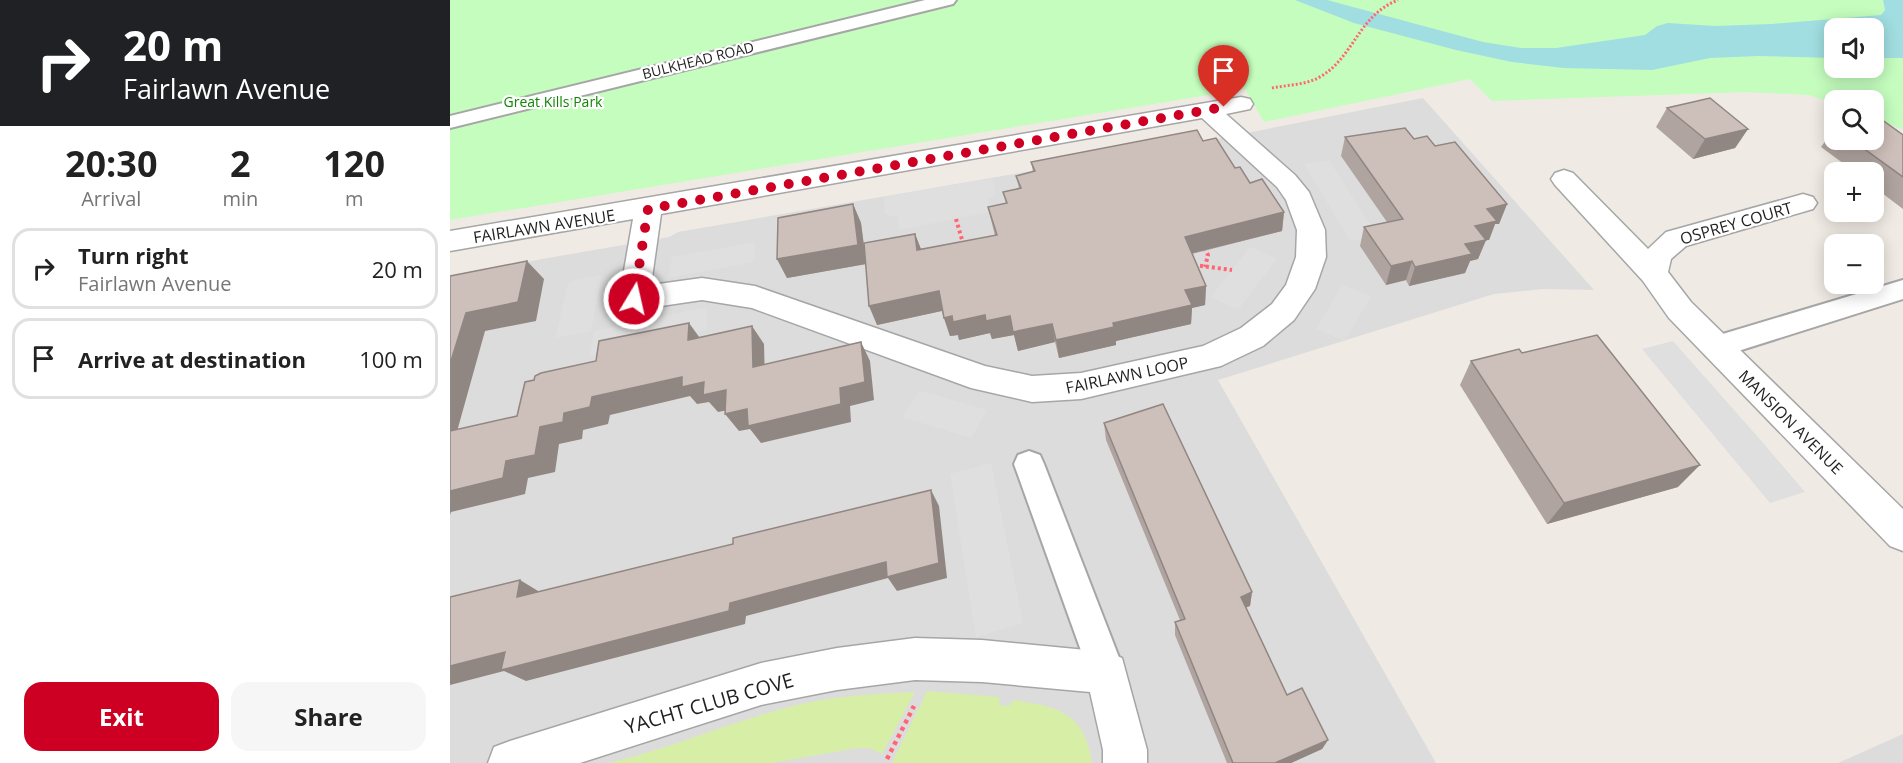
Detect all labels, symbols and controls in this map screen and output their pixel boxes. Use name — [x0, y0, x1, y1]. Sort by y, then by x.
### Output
text: 20 m — [123, 16, 223, 73]
map controls — [1824, 18, 1884, 294]
button: sound — [1824, 18, 1884, 78]
icon: right — [24, 24, 102, 102]
street label: BULKHEAD ROAD — [640, 37, 756, 83]
pin — [1198, 45, 1249, 107]
icon: arrive — [1207, 54, 1240, 87]
text: Fairlawn Avenue — [123, 70, 330, 107]
button: search — [1824, 90, 1884, 150]
park label: Great Kills Park — [504, 92, 603, 111]
text: 20:30 — [65, 139, 158, 188]
text: 2 — [230, 139, 251, 188]
text: 120 — [323, 139, 385, 188]
button: + — [1824, 162, 1884, 222]
text: Arrival — [81, 185, 141, 212]
text: min — [222, 185, 258, 212]
text: m — [345, 185, 363, 212]
street label: OSPREY COURT — [1677, 196, 1795, 250]
street label: FAIRLAWN AVENUE — [472, 204, 616, 248]
button: − — [1824, 234, 1884, 294]
text: Turn right — [78, 240, 189, 270]
icon: right — [27, 252, 60, 285]
text: 20 m — [372, 254, 423, 284]
position arrow — [602, 267, 666, 331]
text: Fairlawn Avenue — [78, 270, 231, 297]
icon: arrive — [27, 342, 60, 375]
text: Arrive at destination — [78, 344, 306, 374]
text: 100 m — [359, 344, 423, 374]
street label: FAIRLAWN LOOP — [1064, 351, 1190, 399]
street label: MANSION AVENUE — [1734, 365, 1848, 479]
street label: YACHT CLUB COVE — [621, 666, 797, 740]
button: Exit — [24, 682, 219, 751]
button: Share — [231, 682, 426, 751]

